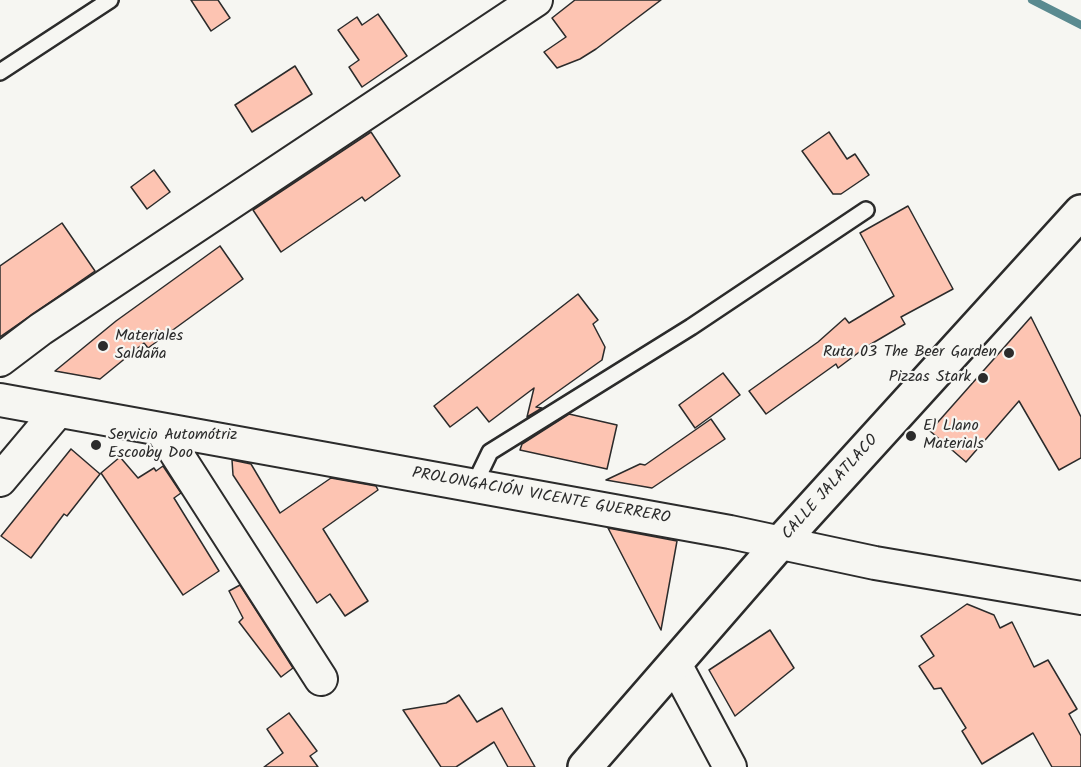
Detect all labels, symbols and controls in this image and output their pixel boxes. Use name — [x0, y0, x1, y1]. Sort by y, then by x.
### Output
place label: Materiales Saldaña — [115, 327, 183, 365]
marker: Materiales Saldaña — [96, 339, 110, 353]
place label: Ruta 03 The Beer Garden — [823, 343, 997, 363]
marker: Ruta 03 The Beer Garden — [1002, 346, 1016, 360]
place label: Pizzas Stark — [889, 368, 971, 388]
marker: Pizzas Stark — [976, 371, 990, 385]
place label: El Llano Materials — [923, 417, 984, 455]
place label: Servicio Automótriz Escooby Doo — [108, 426, 237, 464]
marker: El Llano Materials — [904, 429, 918, 443]
street label: CALLE JALATLACO — [779, 432, 883, 544]
marker: Servicio Automótriz Escooby Doo — [89, 438, 103, 452]
street label: PROLONGACIÓN VICENTE GUERRERO — [410, 465, 672, 529]

